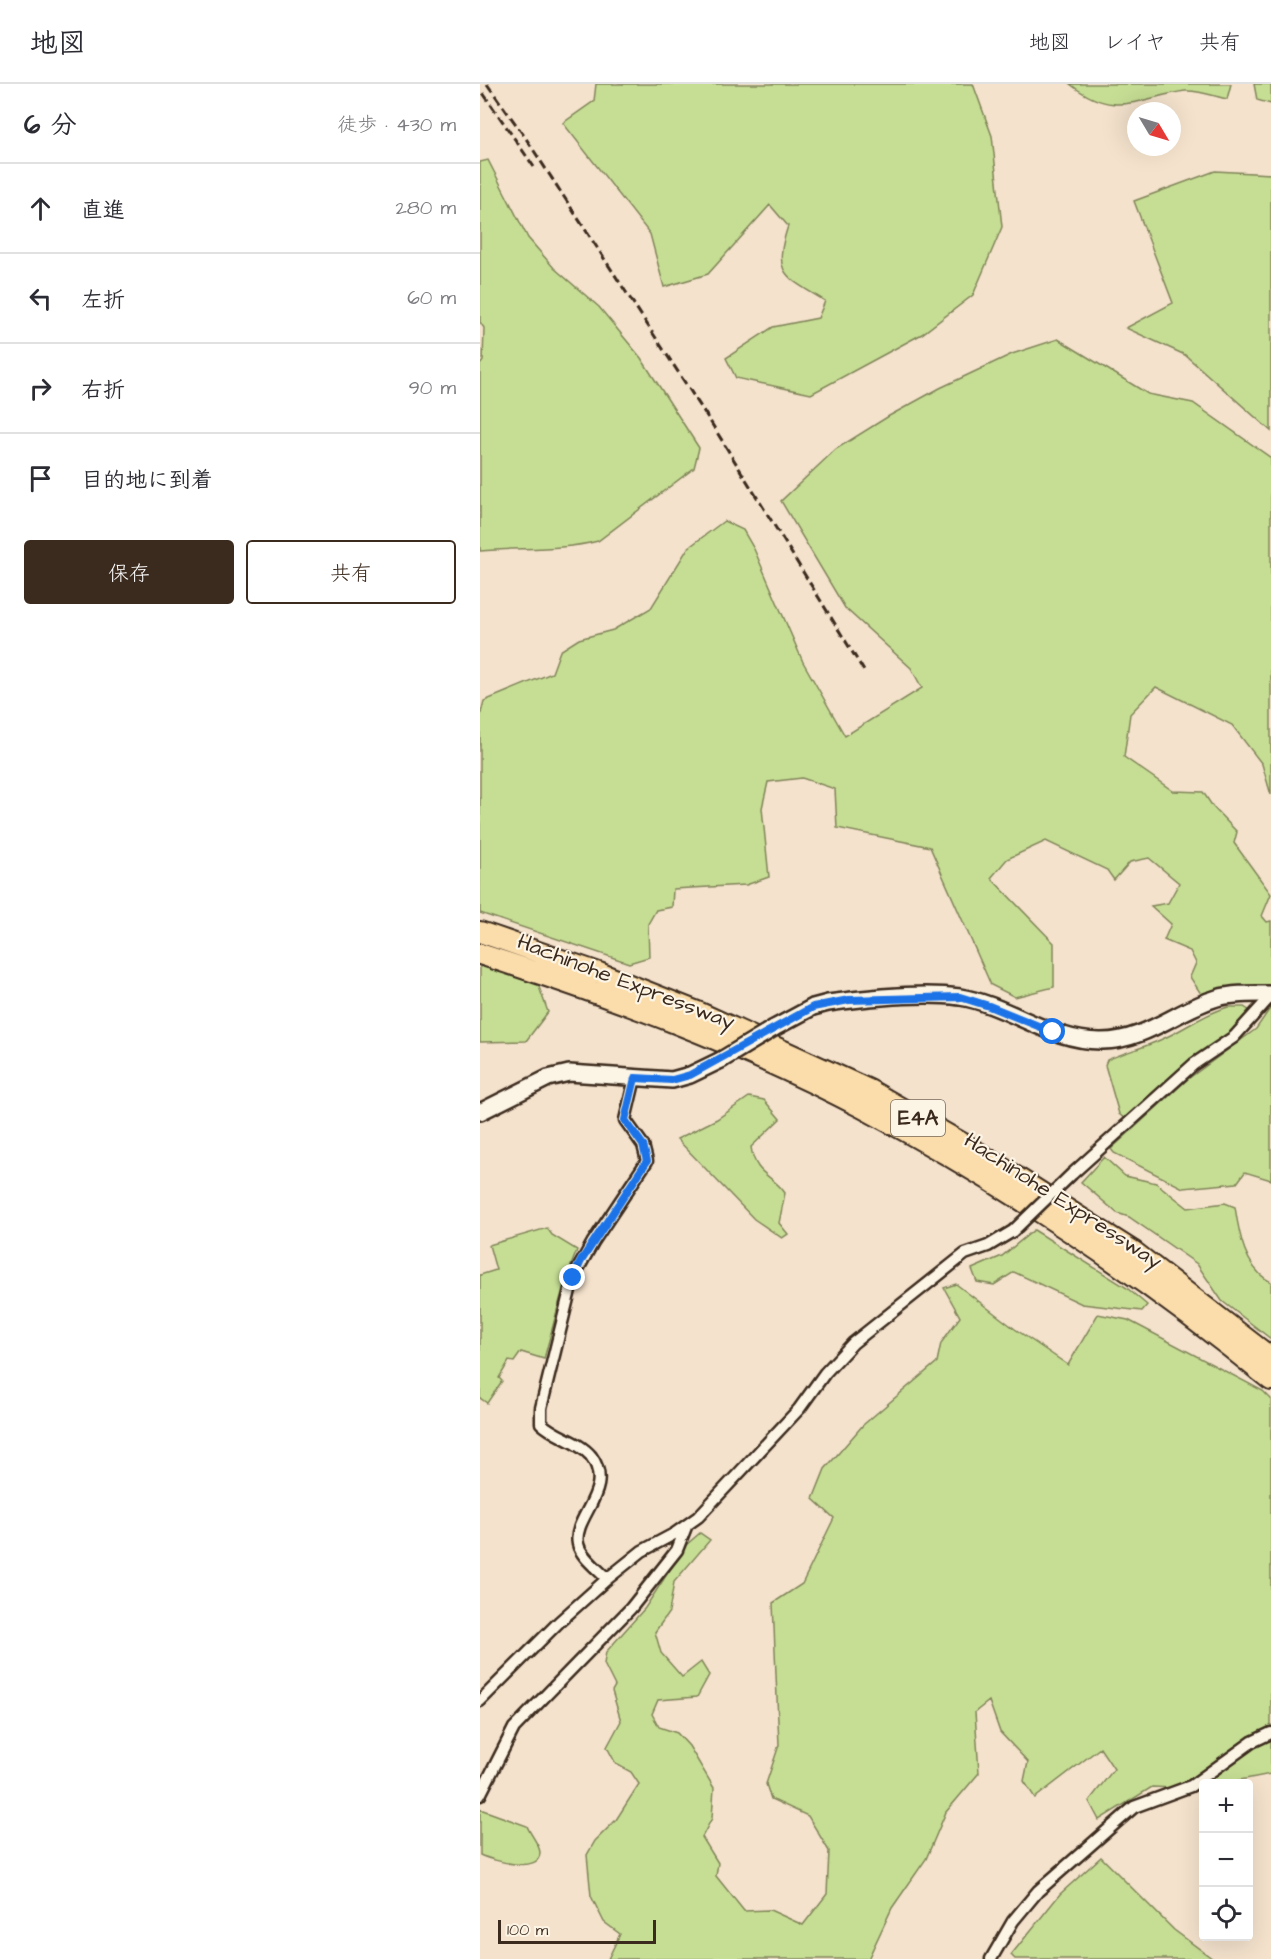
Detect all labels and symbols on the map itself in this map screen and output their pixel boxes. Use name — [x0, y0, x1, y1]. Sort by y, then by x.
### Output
north arrow — [1127, 102, 1181, 156]
street label: Hachinohe Expressway — [513, 926, 739, 1039]
route start — [1039, 1018, 1065, 1044]
road number: E4A — [891, 1100, 945, 1136]
street label: Hachinohe Expressway — [957, 1125, 1168, 1278]
route end — [559, 1264, 585, 1290]
scale bar — [498, 1917, 656, 1944]

